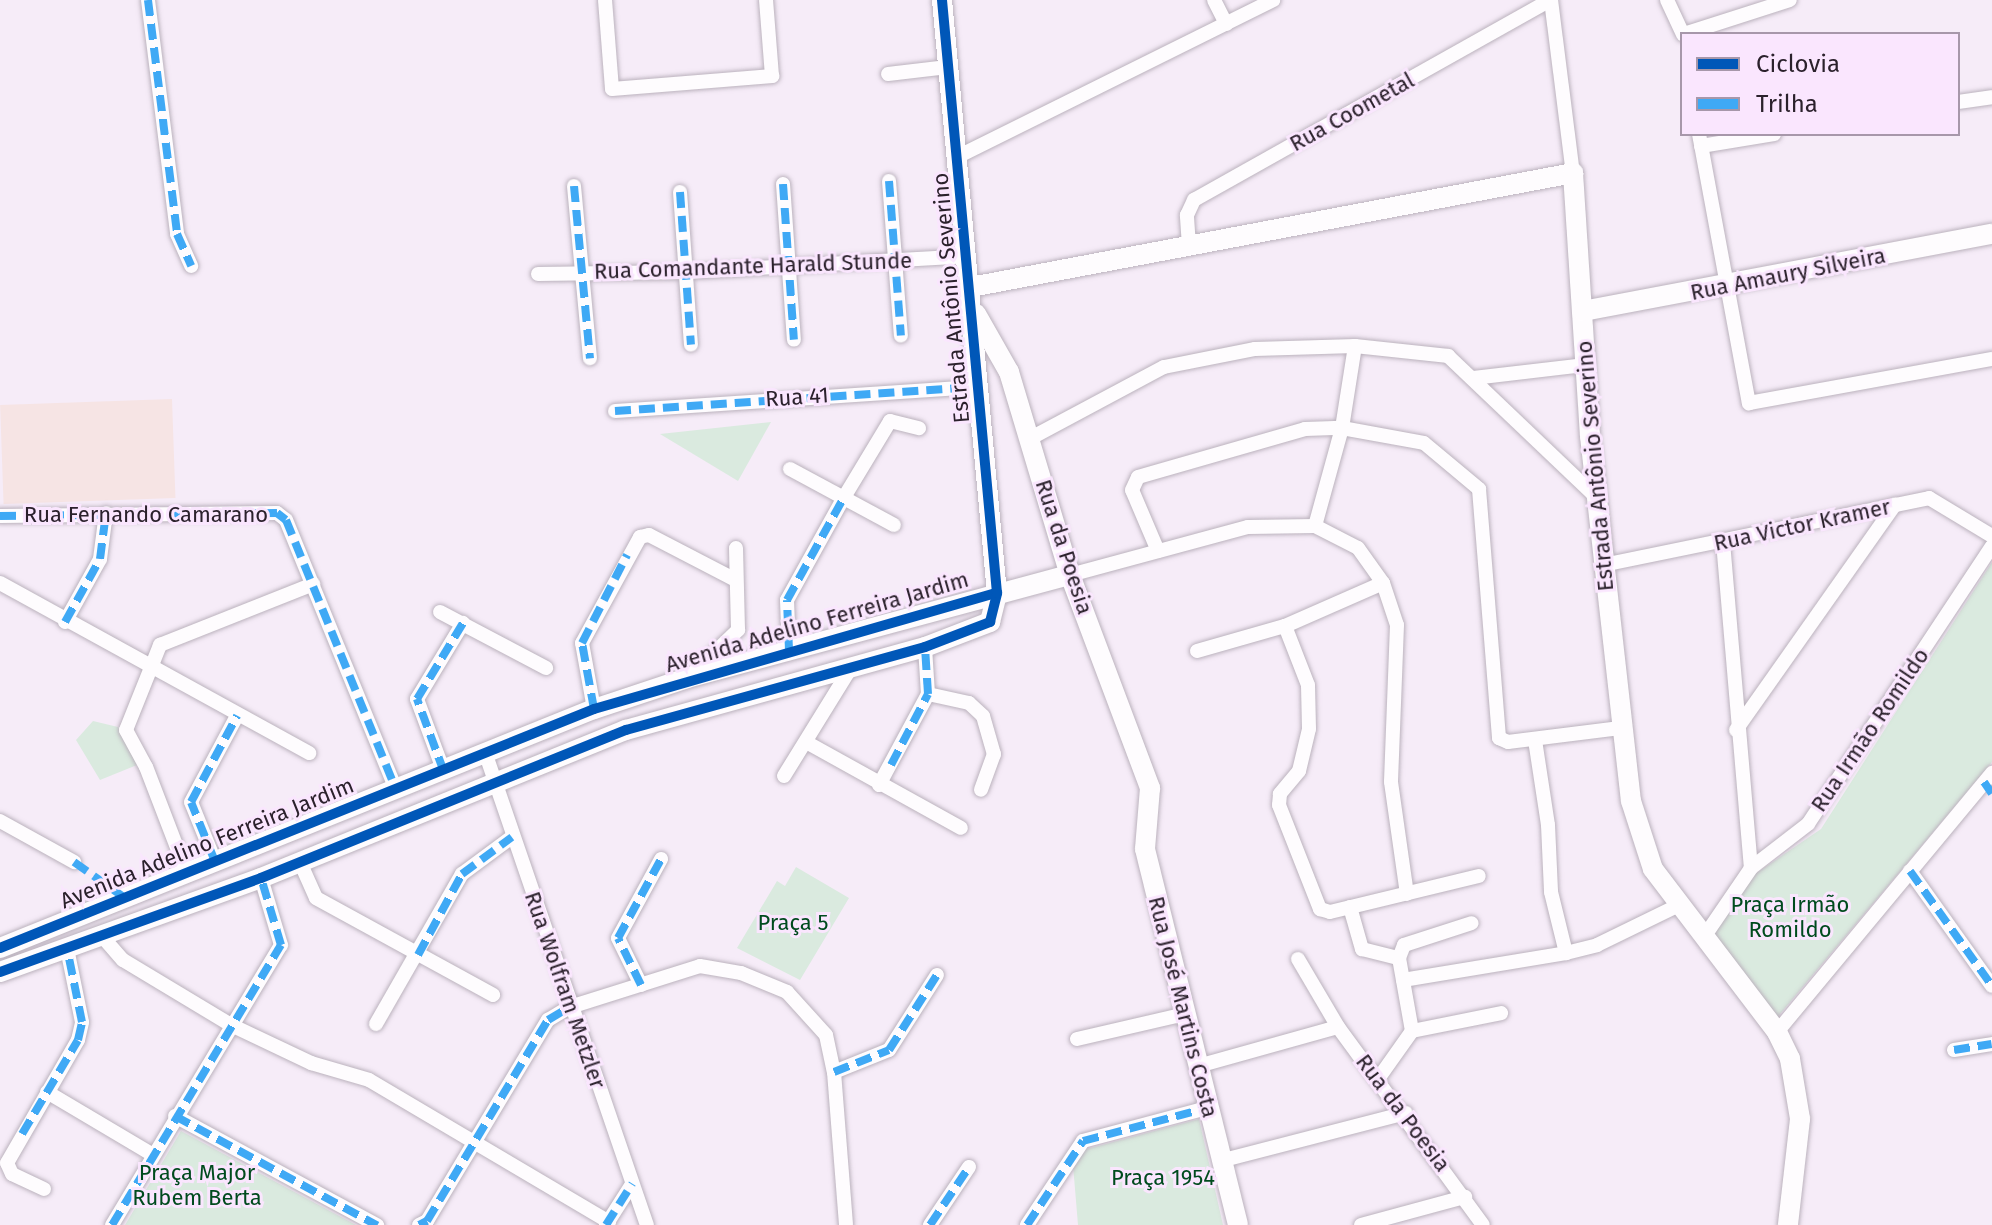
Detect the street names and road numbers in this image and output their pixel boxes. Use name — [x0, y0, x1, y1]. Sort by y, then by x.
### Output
street label: Rua Coometal — [1285, 67, 1419, 157]
street label: Estrada Antônio Severino — [927, 172, 975, 424]
street label: Rua Amaury Silveira — [1688, 242, 1888, 306]
street label: Rua Comandante Harald Stunde — [593, 247, 913, 285]
street label: Estrada Antônio Severino — [1571, 340, 1619, 592]
street label: Rua 41 — [764, 382, 830, 412]
street label: Rua da Poesia — [1030, 476, 1098, 618]
street label: Rua Victor Kramer — [1711, 493, 1893, 557]
street label: Rua Fernando Camarano — [24, 502, 268, 528]
street label: Avenida Adelino Ferreira Jardim — [662, 566, 972, 678]
street label: Rua Irmão Romildo — [1805, 643, 1935, 817]
street label: Avenida Adelino Ferreira Jardim — [56, 772, 358, 914]
street label: Rua Wolfram Metzler — [519, 888, 611, 1092]
street label: Rua José Martins Costa — [1143, 894, 1223, 1120]
street label: Rua da Poesia — [1350, 1049, 1456, 1177]

